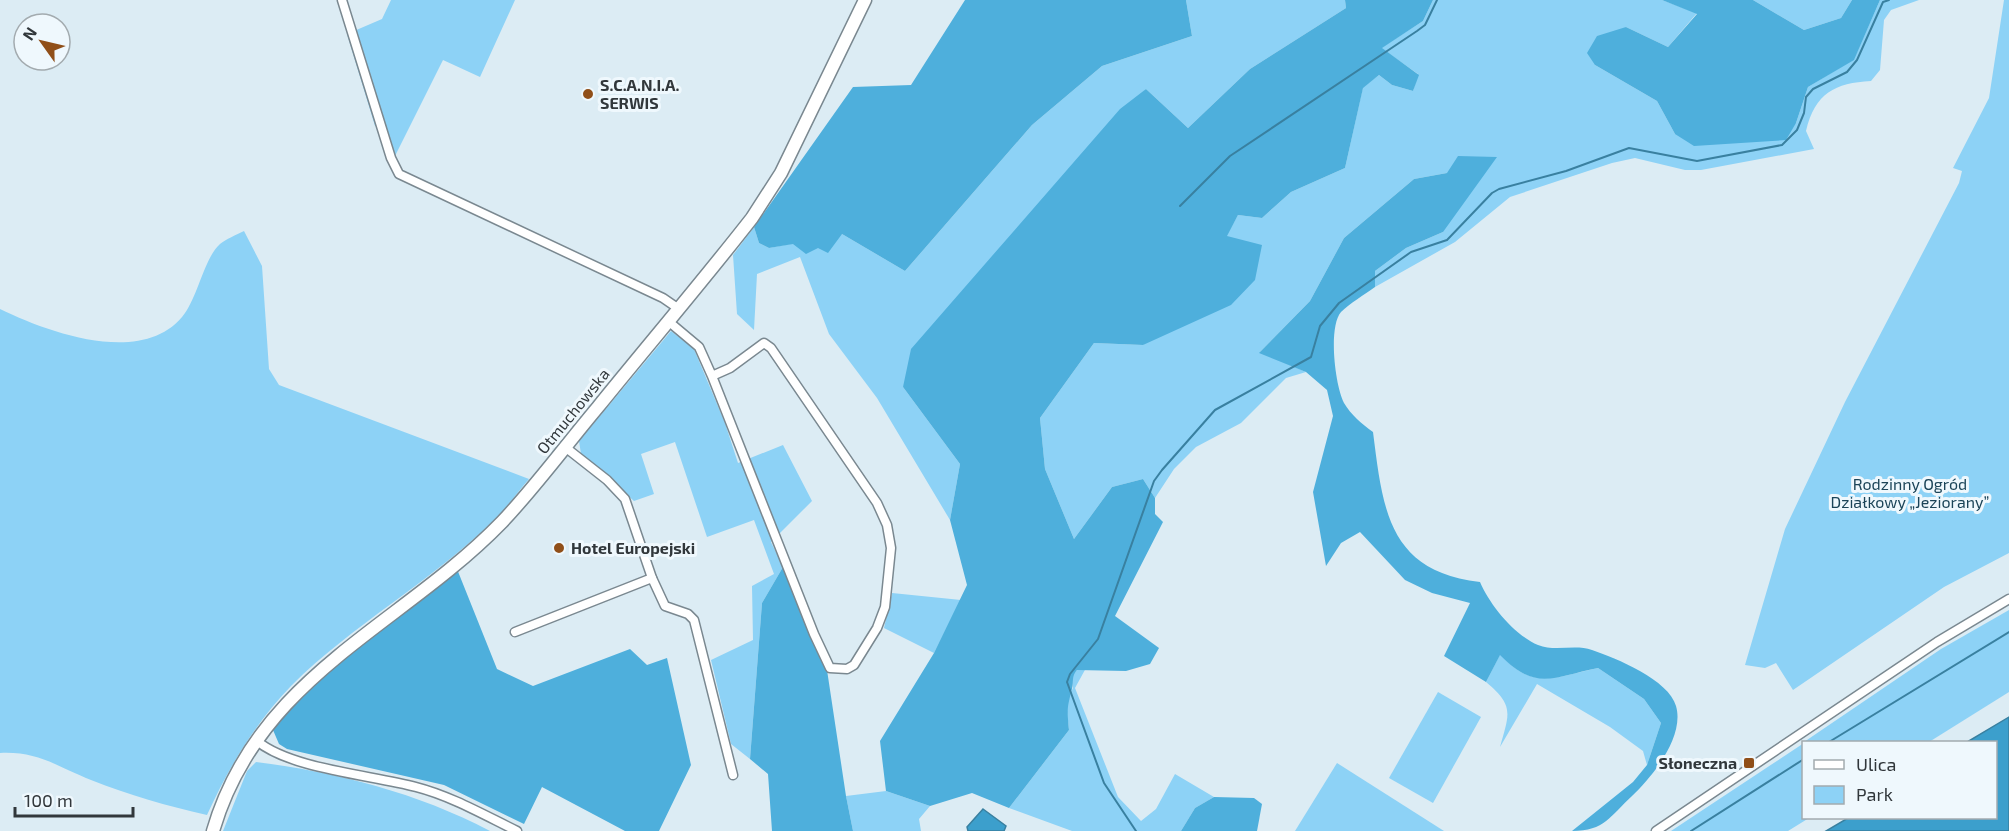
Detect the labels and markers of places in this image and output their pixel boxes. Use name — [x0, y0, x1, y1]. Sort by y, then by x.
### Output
place label: S.C.A.N.I.A. SERWIS — [600, 75, 679, 112]
marker: S.C.A.N.I.A. SERWIS — [581, 87, 595, 101]
place label: Hotel Europejski — [571, 538, 695, 557]
marker: Hotel Europejski — [552, 541, 566, 555]
place label: Słoneczna — [1659, 753, 1737, 772]
marker: Słoneczna — [1742, 756, 1756, 770]

